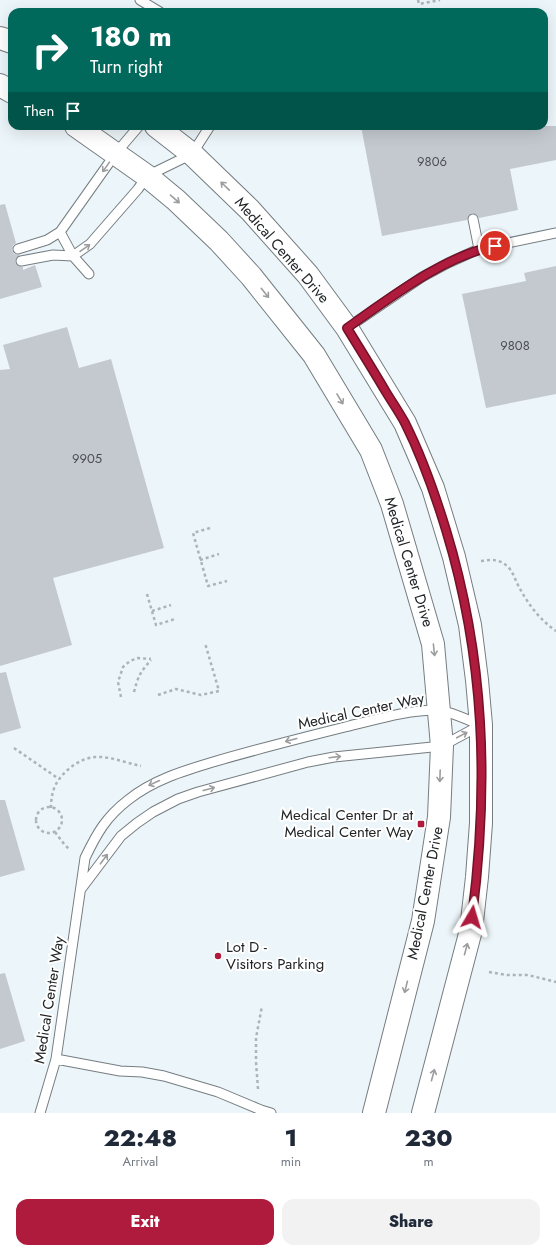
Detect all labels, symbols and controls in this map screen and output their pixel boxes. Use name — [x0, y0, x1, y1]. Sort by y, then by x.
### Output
text: 180 m — [90, 16, 172, 57]
icon: right — [24, 24, 76, 76]
text: Turn right — [90, 54, 162, 80]
text: Then — [24, 100, 54, 122]
icon: arrive — [62, 100, 84, 122]
house number: 9806 — [417, 152, 447, 171]
one-way arrow — [102, 161, 110, 172]
one-way arrow — [220, 181, 230, 190]
street label: Medical Center Drive — [229, 192, 335, 308]
one-way arrow — [170, 195, 180, 204]
pin — [478, 229, 512, 263]
icon: arrive — [484, 235, 506, 257]
one-way arrow — [79, 244, 90, 252]
one-way arrow — [260, 287, 269, 298]
house number: 9808 — [500, 336, 530, 355]
one-way arrow — [336, 393, 344, 404]
house number: 9905 — [72, 449, 102, 468]
street label: Medical Center Drive — [379, 494, 439, 630]
one-way arrow — [430, 643, 438, 656]
street label: Medical Center Way — [296, 687, 427, 735]
one-way arrow — [456, 731, 468, 739]
one-way arrow — [285, 737, 298, 744]
one-way arrow — [328, 753, 341, 761]
one-way arrow — [437, 769, 444, 782]
one-way arrow — [148, 780, 160, 787]
one-way arrow — [203, 785, 216, 792]
place label: Medical Center Dr at Medical Center Way — [281, 804, 413, 843]
marker: Medical Center Dr at Medical Center Way — [416, 819, 426, 829]
street label: Medical Center Drive — [401, 824, 449, 961]
one-way arrow — [100, 854, 108, 865]
position arrow — [451, 896, 493, 938]
street label: Medical Center Way — [28, 934, 70, 1065]
place label: Lot D - Visitors Parking — [226, 936, 324, 975]
one-way arrow — [462, 943, 470, 956]
marker: Lot D - Visitors Parking — [213, 951, 223, 961]
one-way arrow — [402, 980, 409, 993]
one-way arrow — [430, 1069, 437, 1082]
text: 22:48 — [103, 1120, 177, 1155]
text: 1 — [284, 1120, 297, 1155]
text: 230 — [404, 1120, 453, 1155]
text: Arrival — [122, 1152, 158, 1171]
text: min — [281, 1152, 301, 1171]
text: m — [423, 1152, 434, 1171]
button: Exit — [16, 1199, 274, 1245]
button: Share — [282, 1199, 540, 1245]

